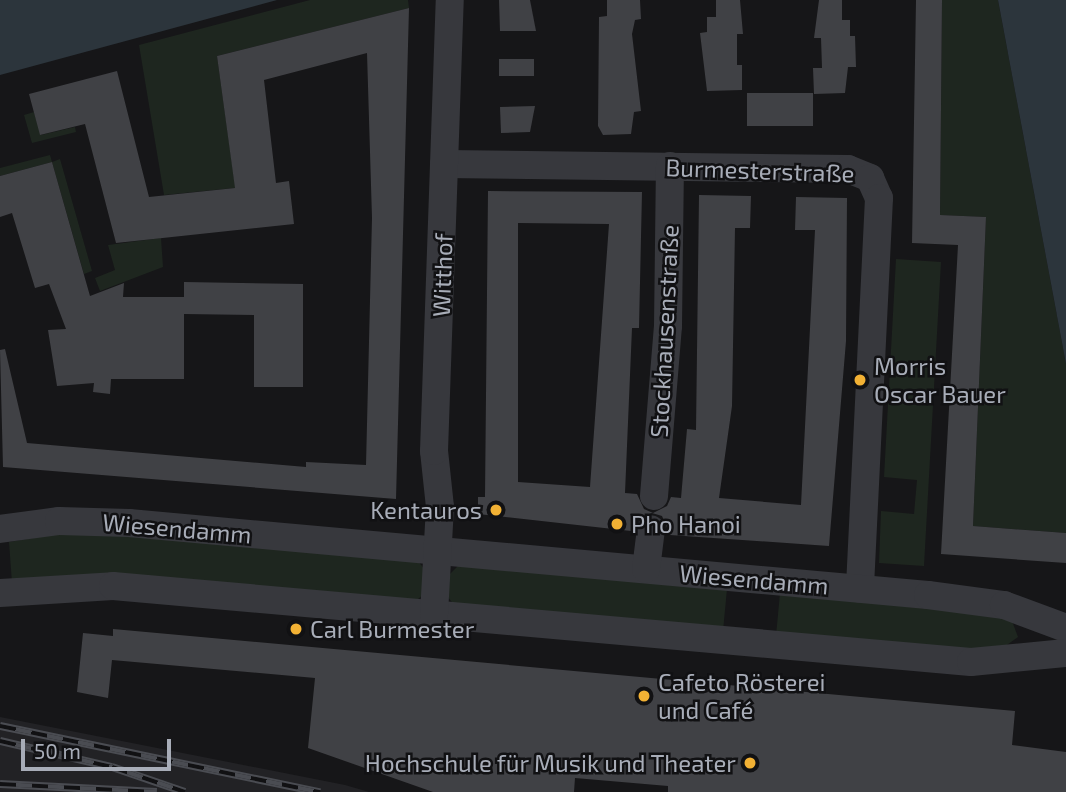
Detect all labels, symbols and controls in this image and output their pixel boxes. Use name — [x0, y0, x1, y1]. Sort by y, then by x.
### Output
street label: Burmesterstraße — [665, 152, 855, 188]
street label: Stockhausenstraße — [644, 224, 684, 438]
street label: Witthof — [426, 233, 458, 317]
place label: Morris Oscar Bauer — [874, 352, 1006, 408]
marker: Morris Oscar Bauer — [852, 372, 868, 388]
place label: Kentauros — [370, 496, 482, 524]
marker: Kentauros — [488, 502, 504, 518]
street label: Wiesendamm — [101, 507, 253, 549]
place label: Pho Hanoi — [631, 510, 741, 538]
marker: Pho Hanoi — [609, 516, 625, 532]
street label: Wiesendamm — [678, 558, 830, 600]
place label: Carl Burmester — [310, 615, 475, 643]
marker: Carl Burmester — [288, 621, 304, 637]
place label: Cafeto Rösterei und Café — [658, 668, 826, 724]
marker: Cafeto Rösterei und Café — [636, 688, 652, 704]
scale bar — [24, 726, 175, 770]
text: 50 m — [34, 738, 81, 763]
place label: Hochschule für Musik und Theater — [363, 749, 736, 777]
marker: Hochschule für Musik und Theater — [742, 755, 758, 771]

